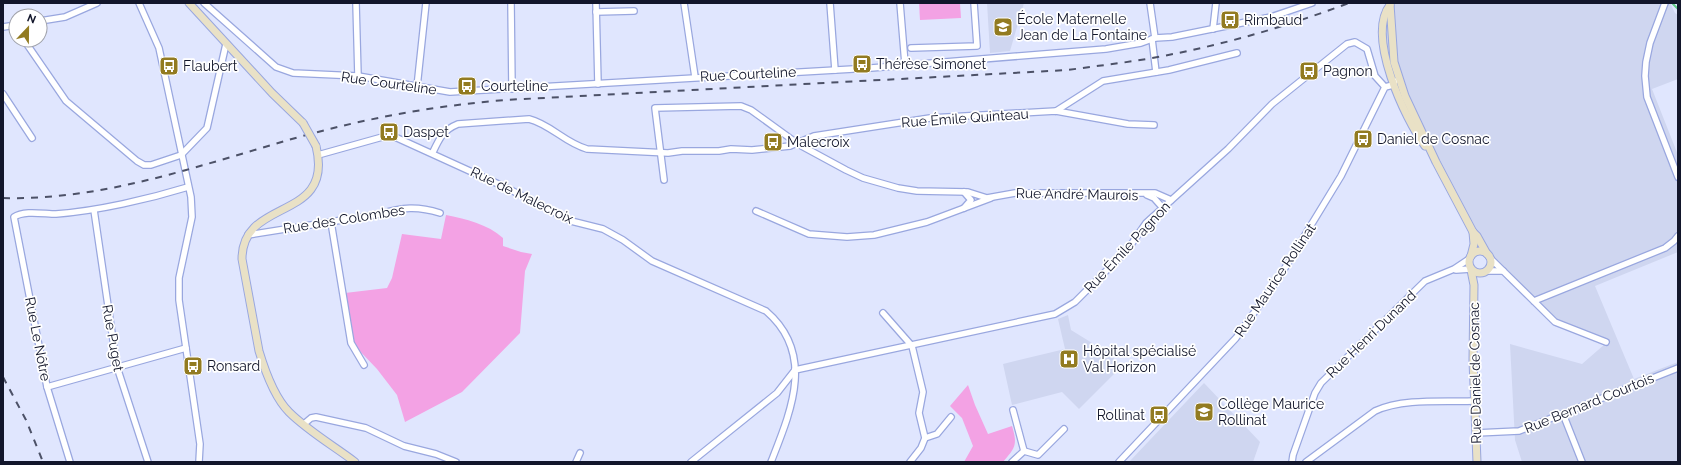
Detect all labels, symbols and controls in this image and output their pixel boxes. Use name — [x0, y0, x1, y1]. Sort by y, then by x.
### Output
north arrow — [8, 8, 48, 48]
bus stop icon: Rimbaud — [1219, 9, 1241, 31]
place label: École Maternelle Jean de La Fontaine — [1017, 10, 1147, 43]
text: N — [25, 12, 38, 27]
place label: Rimbaud — [1244, 12, 1302, 28]
school or university icon: École Maternelle Jean de La Fontaine — [992, 16, 1014, 38]
bus stop icon: Thérèse Simonet — [851, 53, 873, 75]
bus stop icon: Flaubert — [158, 55, 180, 77]
place label: Thérèse Simonet — [876, 56, 986, 72]
place label: Flaubert — [183, 58, 238, 74]
bus stop icon: Pagnon — [1298, 60, 1320, 82]
street label: Rue Courteline — [699, 63, 797, 85]
place label: Pagnon — [1323, 63, 1373, 79]
street label: Rue Courteline — [340, 68, 438, 98]
bus stop icon: Courteline — [456, 75, 478, 97]
place label: Courteline — [481, 78, 548, 94]
street label: Rue Émile Quinteau — [901, 105, 1029, 130]
bus stop icon: Daspet — [378, 121, 400, 143]
place label: Daspet — [403, 124, 449, 140]
bus stop icon: Daniel de Cosnac — [1352, 128, 1374, 150]
bus stop icon: Malecroix — [762, 131, 784, 153]
place label: Daniel de Cosnac — [1377, 131, 1490, 147]
place label: Malecroix — [787, 134, 850, 150]
street label: Rue de Malecroix — [468, 163, 576, 227]
street label: Rue André Maurois — [1016, 185, 1139, 203]
street label: Rue Émile Pagnon — [1080, 197, 1173, 296]
street label: Rue des Colombes — [282, 201, 406, 237]
street label: Rue Maurice Rollinat — [1231, 220, 1319, 340]
street label: Rue Henri Dunand — [1323, 287, 1419, 381]
street label: Rue Le Nôtre — [22, 296, 54, 382]
street label: Rue Daniel de Cosnac — [1466, 302, 1484, 444]
street label: Rue Puget — [99, 303, 127, 373]
place label: Hôpital spécialisé Val Horizon — [1083, 343, 1196, 375]
hospital icon: Hôpital spécialisé Val Horizon — [1058, 348, 1080, 370]
bus stop icon: Ronsard — [182, 355, 204, 377]
place label: Ronsard — [207, 358, 260, 374]
street label: Rue Bernard Courtois — [1522, 370, 1656, 436]
place label: Collège Maurice Rollinat — [1218, 396, 1324, 428]
school or university icon: Collège Maurice Rollinat — [1193, 401, 1215, 423]
bus stop icon: Rollinat — [1148, 404, 1170, 426]
place label: Rollinat — [1097, 407, 1145, 423]

